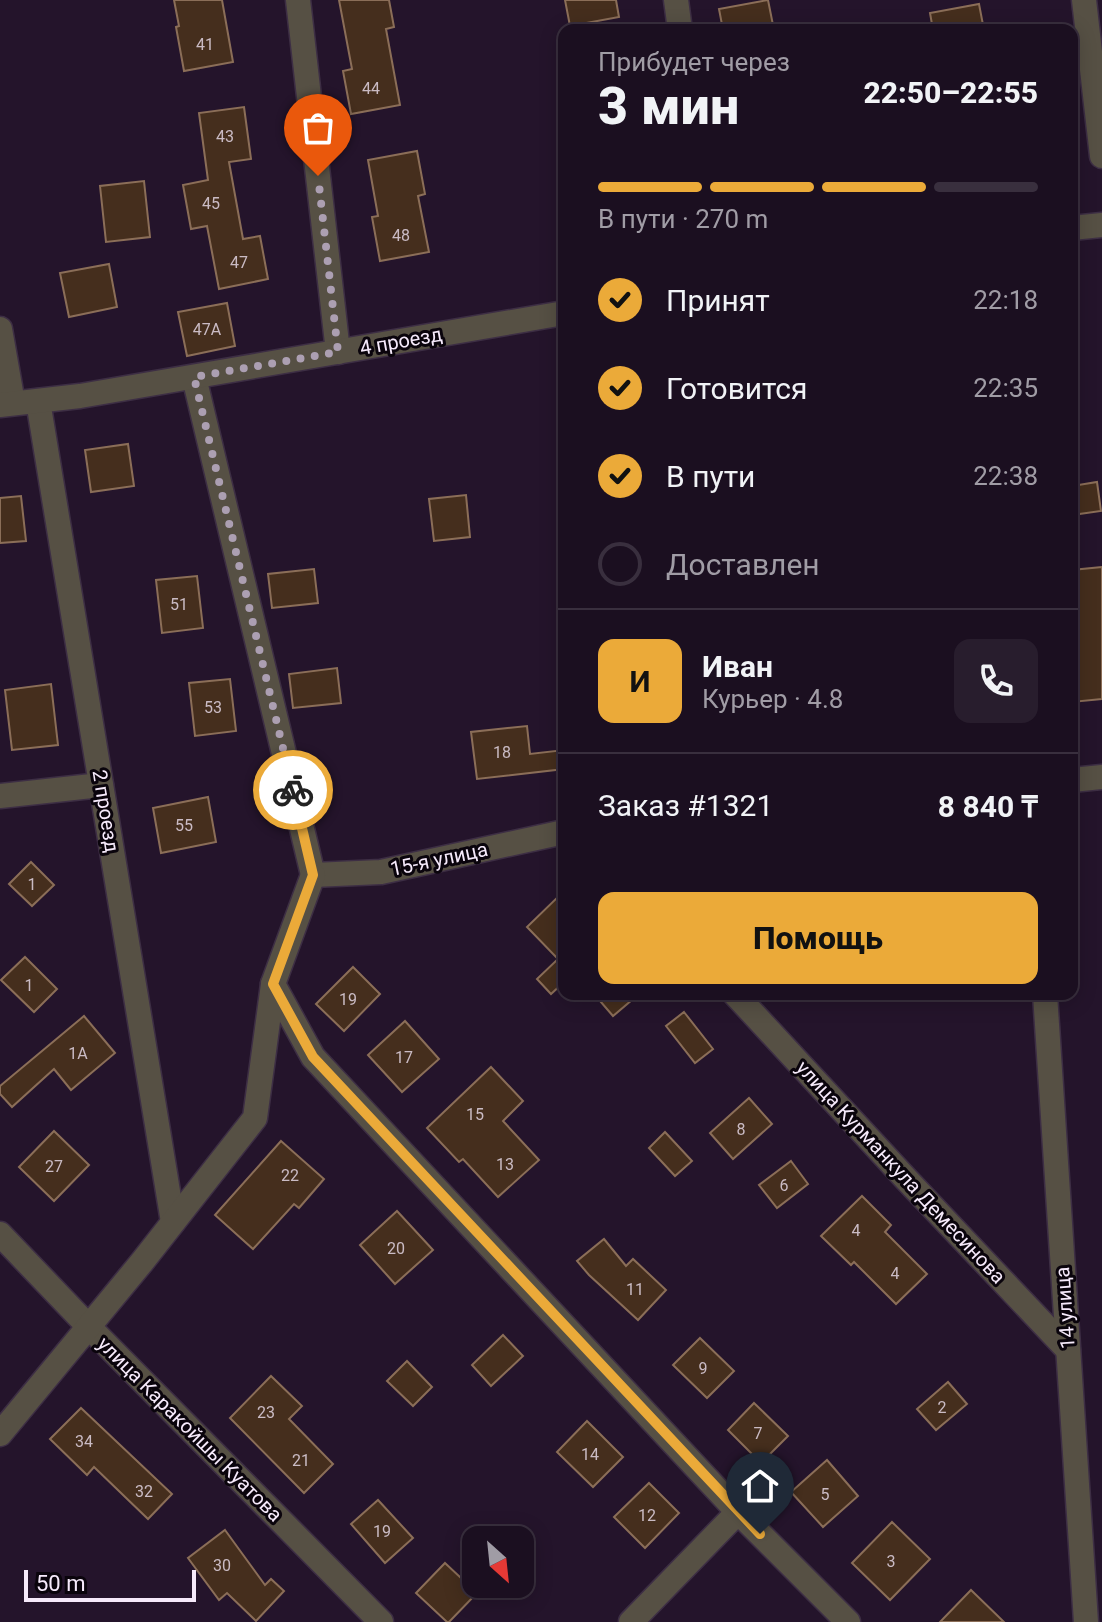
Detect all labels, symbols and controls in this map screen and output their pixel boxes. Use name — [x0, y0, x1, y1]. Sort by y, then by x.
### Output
house number: 41 — [196, 35, 214, 54]
text: Прибудет через — [598, 47, 790, 77]
text: 22:50–22:55 — [863, 75, 1038, 110]
text: 3 мин — [598, 76, 739, 137]
house number: 44 — [362, 79, 380, 98]
pin — [284, 94, 352, 176]
icon: bag — [296, 106, 340, 150]
house number: 43 — [216, 127, 234, 146]
house number: 45 — [202, 194, 220, 213]
text: В пути · 270 m — [598, 204, 768, 234]
house number: 48 — [392, 226, 410, 245]
house number: 47 — [230, 253, 248, 272]
icon: check — [598, 278, 642, 322]
text: Принят — [666, 283, 770, 318]
text: 22:18 — [973, 285, 1038, 315]
house number: 47А — [193, 320, 222, 339]
street label: 4 проезд — [358, 322, 444, 360]
icon: check — [598, 366, 642, 410]
text: Готовится — [666, 371, 808, 406]
text: 22:35 — [973, 373, 1038, 403]
icon: check — [598, 454, 642, 498]
text: В пути — [666, 459, 755, 494]
text: 22:38 — [973, 461, 1038, 491]
text: Доставлен — [666, 547, 820, 582]
house number: 51 — [170, 595, 188, 614]
button: phone — [954, 639, 1038, 723]
text: Иван — [702, 649, 773, 684]
text: И — [630, 664, 651, 699]
text: Курьер · 4.8 — [702, 684, 843, 714]
house number: 53 — [204, 698, 222, 717]
house number: 18 — [493, 743, 511, 762]
courier — [253, 750, 333, 830]
street label: 2 проезд — [88, 768, 124, 854]
icon: bike — [271, 768, 315, 812]
text: Заказ #1321 — [598, 788, 773, 823]
text: 8 840 ₸ — [938, 789, 1038, 824]
house number: 55 — [175, 816, 193, 835]
street label: 15-я улица — [388, 837, 490, 881]
house number: 1 — [28, 875, 37, 894]
button: Помощь — [598, 892, 1038, 984]
house number: 1 — [25, 976, 34, 995]
house number: 19 — [339, 990, 357, 1009]
house number: 1А — [68, 1044, 88, 1063]
house number: 17 — [395, 1048, 413, 1067]
street label: улица Курманкула Демесинова — [791, 1056, 1011, 1288]
house number: 15 — [466, 1105, 484, 1124]
house number: 8 — [737, 1120, 746, 1139]
house number: 13 — [496, 1155, 514, 1174]
house number: 27 — [45, 1157, 63, 1176]
house number: 22 — [281, 1166, 299, 1185]
house number: 6 — [780, 1176, 789, 1195]
house number: 4 — [852, 1221, 861, 1240]
house number: 20 — [387, 1239, 405, 1258]
house number: 4 — [891, 1264, 900, 1283]
street label: 14 улица — [1050, 1266, 1080, 1350]
house number: 11 — [626, 1280, 644, 1299]
street label: улица Каракойшы Куатова — [93, 1332, 287, 1526]
house number: 9 — [699, 1359, 708, 1378]
house number: 2 — [938, 1398, 947, 1417]
house number: 23 — [257, 1403, 275, 1422]
house number: 7 — [754, 1424, 763, 1443]
house number: 34 — [75, 1432, 93, 1451]
house number: 14 — [581, 1445, 599, 1464]
house number: 21 — [292, 1451, 310, 1470]
pin — [726, 1452, 794, 1534]
icon: home — [738, 1464, 782, 1508]
house number: 32 — [135, 1482, 153, 1501]
house number: 5 — [821, 1485, 830, 1504]
house number: 12 — [638, 1506, 656, 1525]
house number: 19 — [373, 1522, 391, 1541]
north arrow — [462, 1526, 534, 1598]
map controls — [462, 1526, 534, 1598]
house number: 3 — [887, 1552, 896, 1571]
house number: 30 — [213, 1556, 231, 1575]
scale bar — [24, 1566, 196, 1602]
text: 50 m — [36, 1571, 85, 1596]

